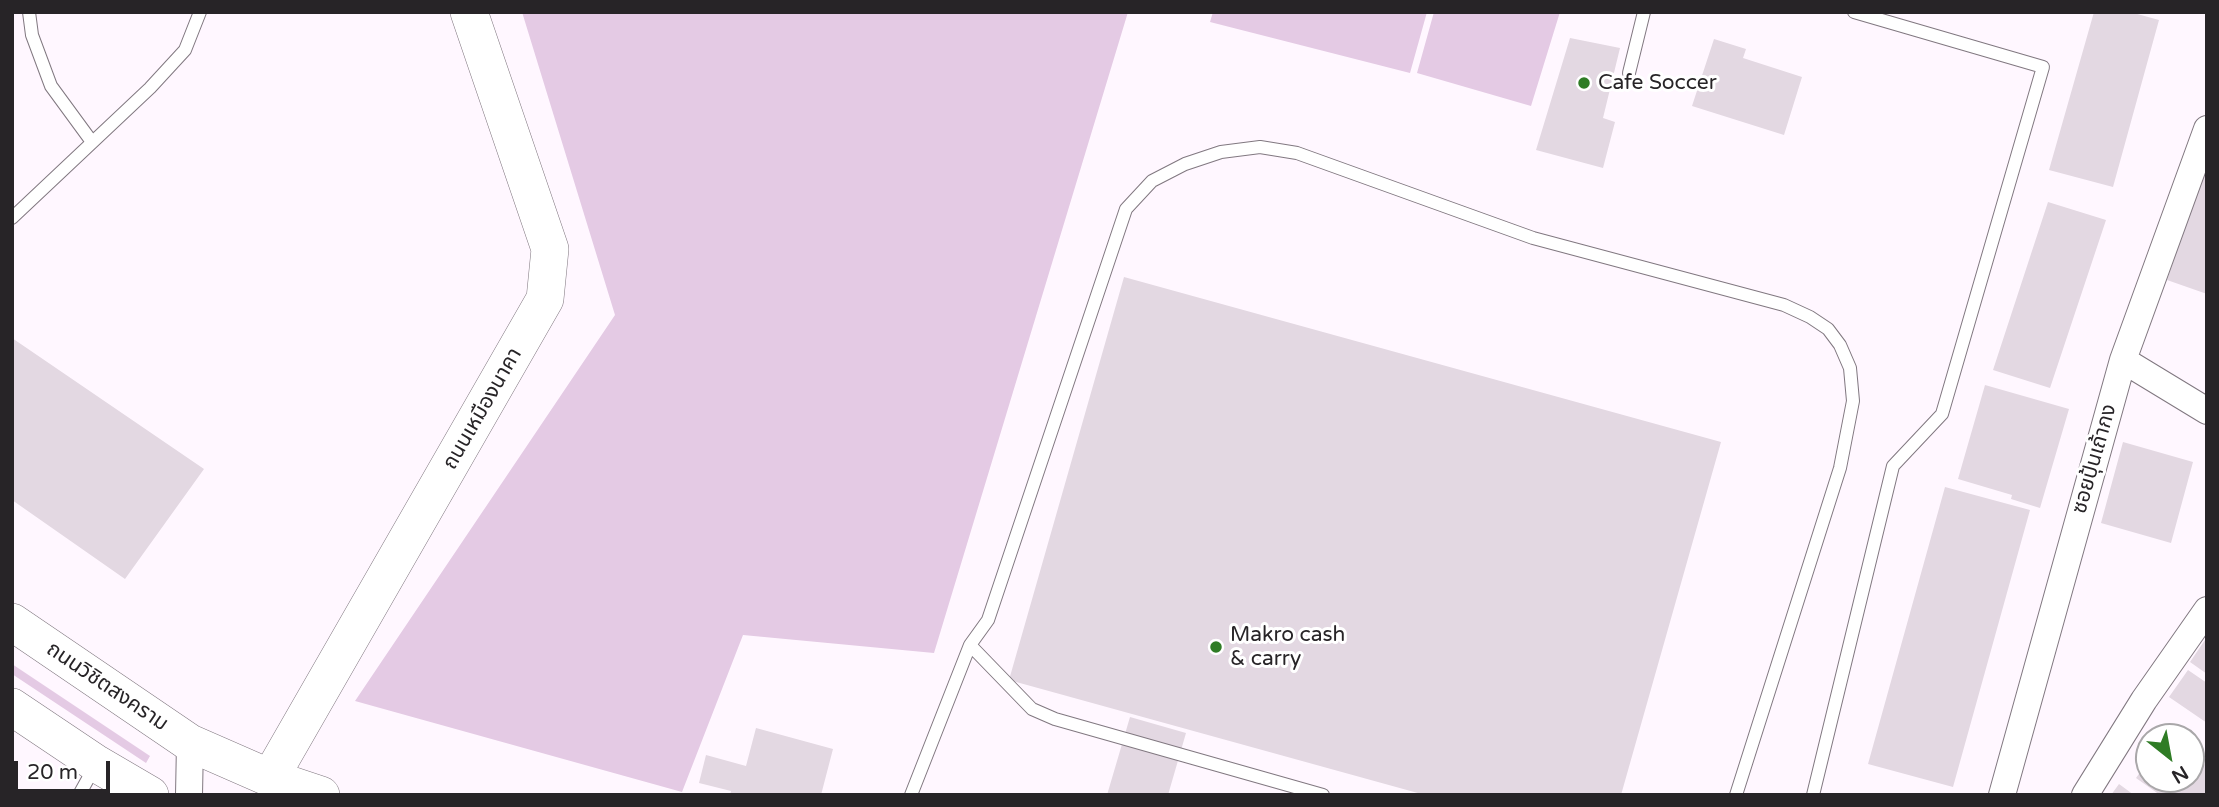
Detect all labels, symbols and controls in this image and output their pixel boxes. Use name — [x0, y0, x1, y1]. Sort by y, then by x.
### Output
place label: Cafe Soccer — [1598, 70, 1717, 96]
marker: Cafe Soccer — [1576, 75, 1592, 91]
street label: ถนนเหมืองนาคา — [438, 344, 528, 474]
street label: ซอยปุ้นเถ้ากง — [2067, 401, 2123, 517]
place label: Makro cash & carry — [1230, 622, 1345, 672]
street label: ถนนวิชิตสงคราม — [41, 637, 173, 737]
marker: Makro cash & carry — [1208, 639, 1224, 655]
north arrow — [2135, 723, 2205, 793]
scale bar — [18, 748, 114, 792]
text: 20 m — [27, 760, 78, 785]
text: N — [2168, 761, 2192, 788]

